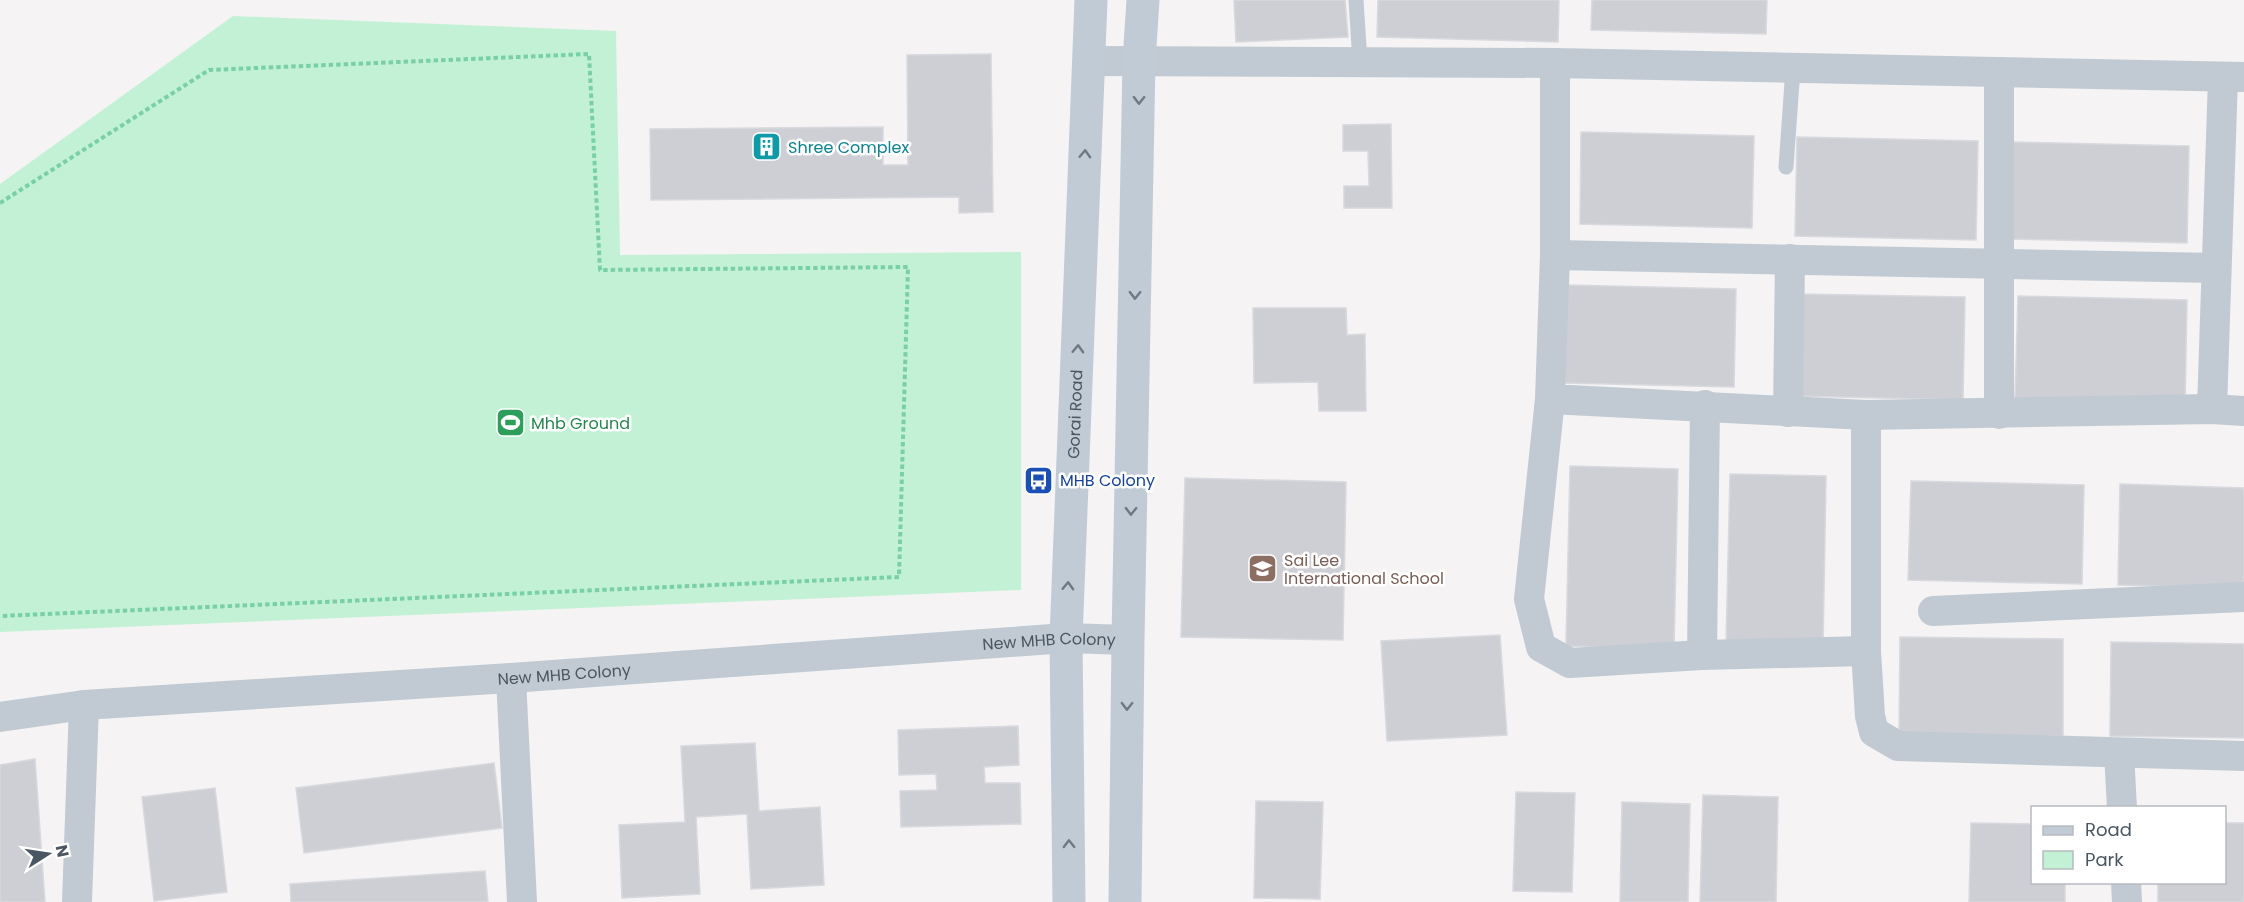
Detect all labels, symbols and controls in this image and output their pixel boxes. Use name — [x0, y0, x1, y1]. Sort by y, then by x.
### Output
one-way arrow — [1132, 96, 1145, 105]
building icon: Shree Complex — [751, 131, 783, 163]
place label: Shree Complex — [788, 136, 909, 159]
one-way arrow — [1079, 149, 1091, 158]
one-way arrow — [1129, 291, 1141, 300]
one-way arrow — [1071, 344, 1084, 353]
street label: Gorai Road — [1062, 369, 1088, 459]
sports icon: Mhb Ground — [494, 407, 526, 439]
place label: Mhb Ground — [531, 412, 630, 435]
bus stop icon: MHB Colony — [1023, 464, 1055, 496]
place label: MHB Colony — [1060, 469, 1155, 492]
one-way arrow — [1125, 507, 1137, 516]
place label: Sai Lee International School — [1284, 549, 1444, 590]
school or university icon: Sai Lee International School — [1247, 553, 1279, 585]
one-way arrow — [1062, 581, 1075, 590]
street label: New MHB Colony — [981, 626, 1116, 656]
street label: New MHB Colony — [497, 658, 632, 690]
one-way arrow — [1121, 702, 1133, 711]
legend — [2031, 806, 2226, 884]
text: Road — [2085, 817, 2132, 842]
north arrow — [18, 824, 78, 884]
one-way arrow — [1063, 839, 1075, 848]
text: N — [50, 843, 75, 859]
text: Park — [2085, 847, 2124, 872]

